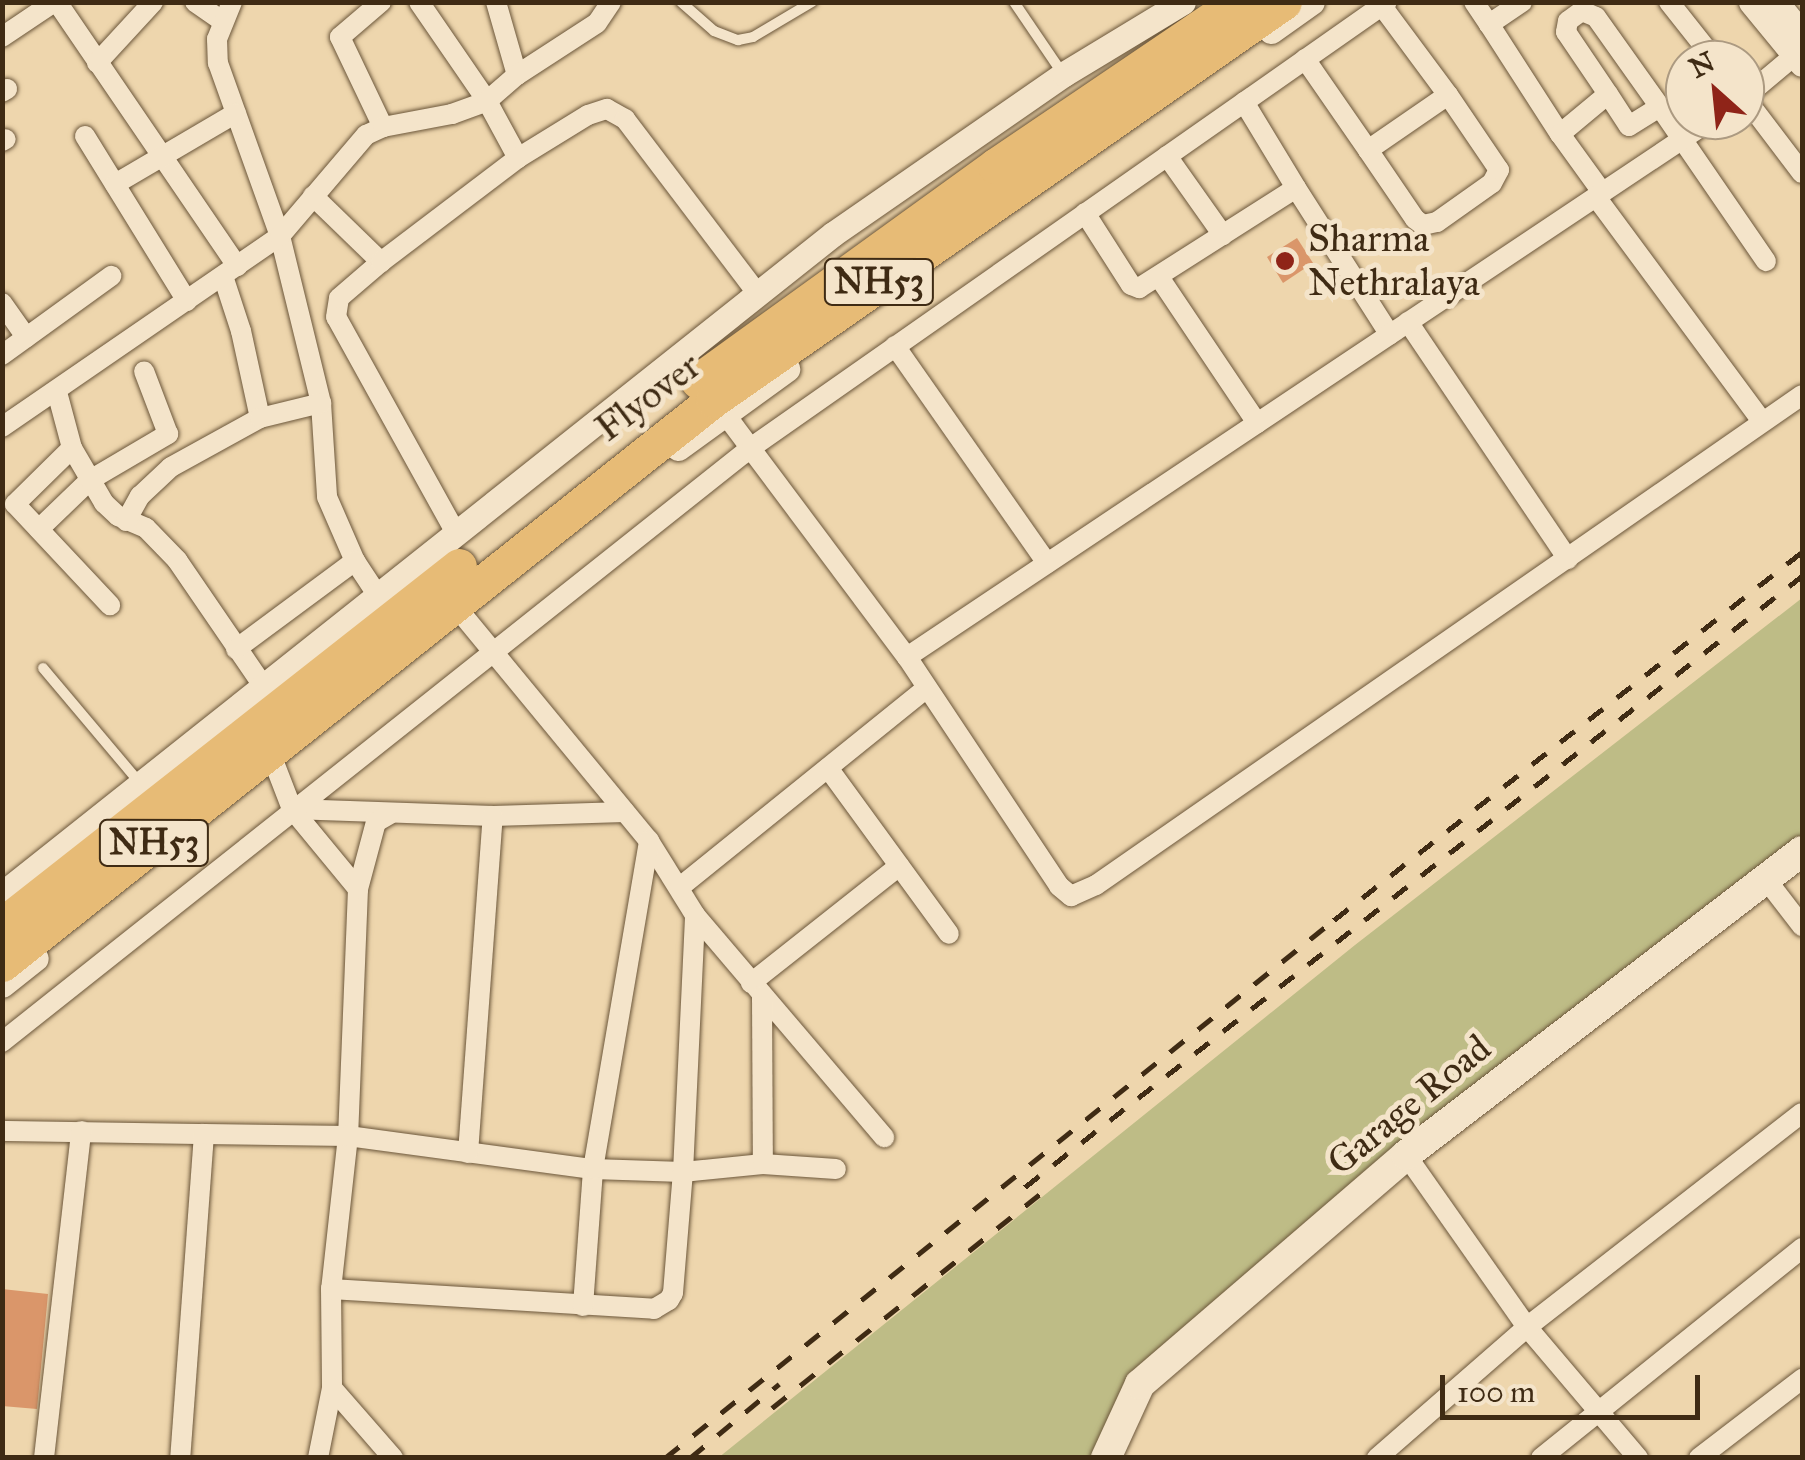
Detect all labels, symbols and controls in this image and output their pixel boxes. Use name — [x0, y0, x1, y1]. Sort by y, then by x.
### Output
north arrow — [1665, 40, 1765, 140]
text: N — [1684, 44, 1721, 86]
place label: Sharma Nethralaya — [1308, 216, 1480, 306]
marker: Sharma Nethralaya — [1272, 248, 1298, 274]
road number: NH53 — [822, 252, 936, 312]
street label: Flyover — [587, 343, 709, 451]
road number: NH53 — [96, 813, 212, 873]
street label: Garage Road — [1318, 1025, 1500, 1185]
scale bar — [1445, 1355, 1705, 1417]
text: 100 m — [1457, 1374, 1535, 1410]

